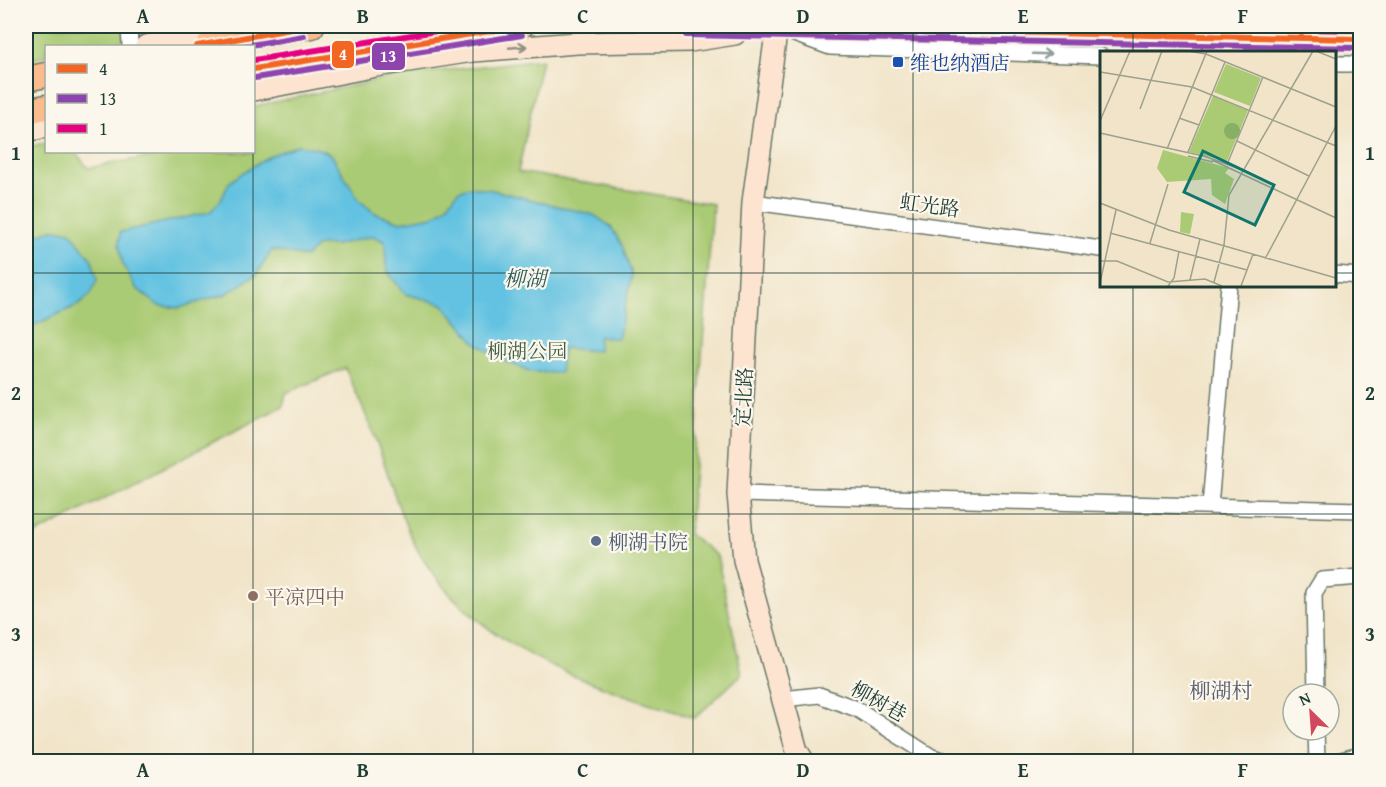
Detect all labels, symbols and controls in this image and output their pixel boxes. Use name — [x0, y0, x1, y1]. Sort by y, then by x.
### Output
text: A — [137, 1, 150, 30]
text: B — [357, 1, 369, 30]
text: C — [577, 1, 589, 30]
text: D — [796, 1, 810, 30]
text: E — [1018, 1, 1029, 30]
text: F — [1238, 1, 1248, 30]
line badge: 4 — [331, 40, 355, 69]
one-way arrow — [508, 41, 528, 52]
text: 4 — [339, 42, 347, 66]
line badge: 13 — [371, 42, 406, 71]
text: 13 — [380, 44, 396, 68]
legend — [45, 45, 255, 153]
place label: 维也纳酒店 — [910, 48, 1010, 77]
one-way arrow — [1031, 49, 1051, 60]
inset map — [1100, 51, 1335, 286]
text: 4 — [99, 55, 108, 82]
marker: 维也纳酒店 — [891, 55, 905, 69]
text: 13 — [99, 85, 116, 112]
text: 1 — [99, 115, 108, 142]
text: 1 — [11, 138, 21, 167]
text: 1 — [1365, 138, 1375, 167]
street label: 虹光路 — [898, 186, 962, 224]
water label: 柳湖 — [504, 263, 550, 294]
park label: 柳湖公园 — [487, 336, 567, 365]
street label: 定北路 — [727, 366, 759, 428]
text: 2 — [11, 378, 21, 407]
text: 2 — [1365, 378, 1375, 407]
place label: 柳湖书院 — [608, 527, 688, 556]
marker: 柳湖书院 — [589, 534, 603, 548]
place label: 平凉四中 — [265, 582, 345, 611]
marker: 平凉四中 — [246, 589, 260, 603]
text: 3 — [11, 619, 21, 648]
text: 3 — [1365, 619, 1375, 648]
street label: 柳树巷 — [846, 674, 912, 728]
district label: 柳湖村 — [1190, 675, 1253, 706]
north arrow — [1281, 682, 1341, 742]
text: N — [1295, 685, 1315, 712]
text: A — [137, 755, 150, 784]
text: B — [357, 755, 369, 784]
text: C — [577, 755, 589, 784]
text: D — [796, 755, 810, 784]
text: E — [1018, 755, 1029, 784]
text: F — [1238, 755, 1248, 784]

